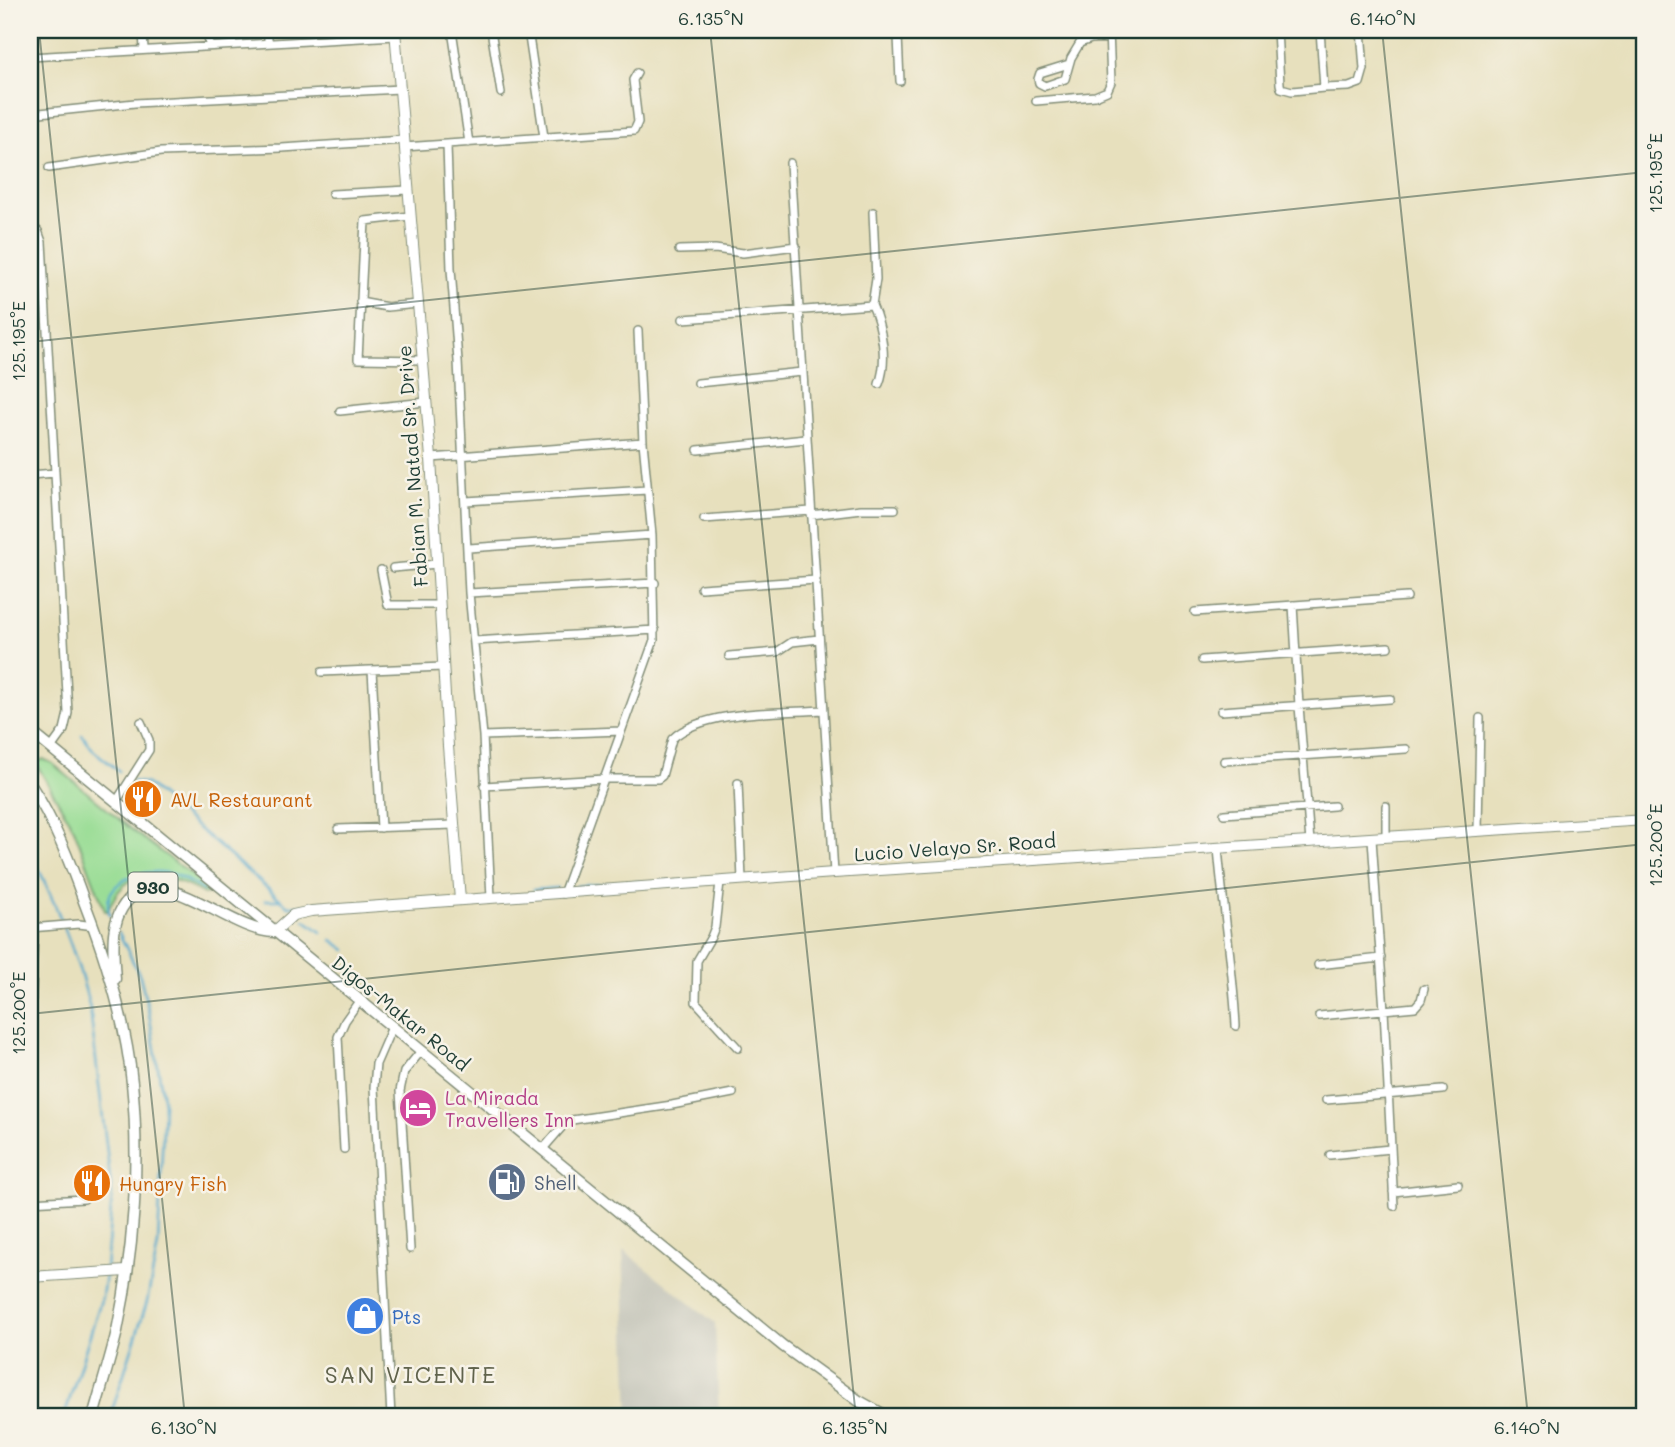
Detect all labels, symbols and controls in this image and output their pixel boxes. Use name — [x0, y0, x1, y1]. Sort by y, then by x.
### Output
text: 6.135°N — [678, 6, 744, 30]
text: 6.140°N — [1350, 6, 1416, 30]
text: 125.195°E — [1643, 133, 1667, 213]
text: 125.195°E — [6, 301, 30, 381]
street label: Fabian M. Natad Sr. Drive — [391, 344, 433, 588]
restaurant icon: AVL Restaurant — [122, 778, 164, 820]
place label: AVL Restaurant — [170, 787, 313, 812]
text: 125.200°E — [1643, 803, 1667, 887]
street label: Lucio Velayo Sr. Road — [853, 827, 1057, 867]
road number: 930 — [128, 872, 178, 902]
street label: Digos-Makar Road — [327, 950, 475, 1076]
text: 125.200°E — [6, 971, 30, 1055]
place label: La Mirada Travellers Inn — [445, 1085, 574, 1132]
hotel icon: La Mirada Travellers Inn — [397, 1087, 439, 1129]
fuel station icon: Shell — [486, 1161, 528, 1203]
restaurant icon: Hungry Fish — [71, 1162, 113, 1204]
place label: Shell — [534, 1170, 577, 1195]
place label: Hungry Fish — [119, 1171, 226, 1196]
shop icon: Pts — [344, 1295, 386, 1337]
place label: Pts — [392, 1304, 421, 1329]
district label: SAN VICENTE — [325, 1359, 497, 1389]
text: 6.130°N — [151, 1415, 217, 1439]
text: 6.135°N — [822, 1415, 888, 1439]
text: 6.140°N — [1494, 1415, 1560, 1439]

